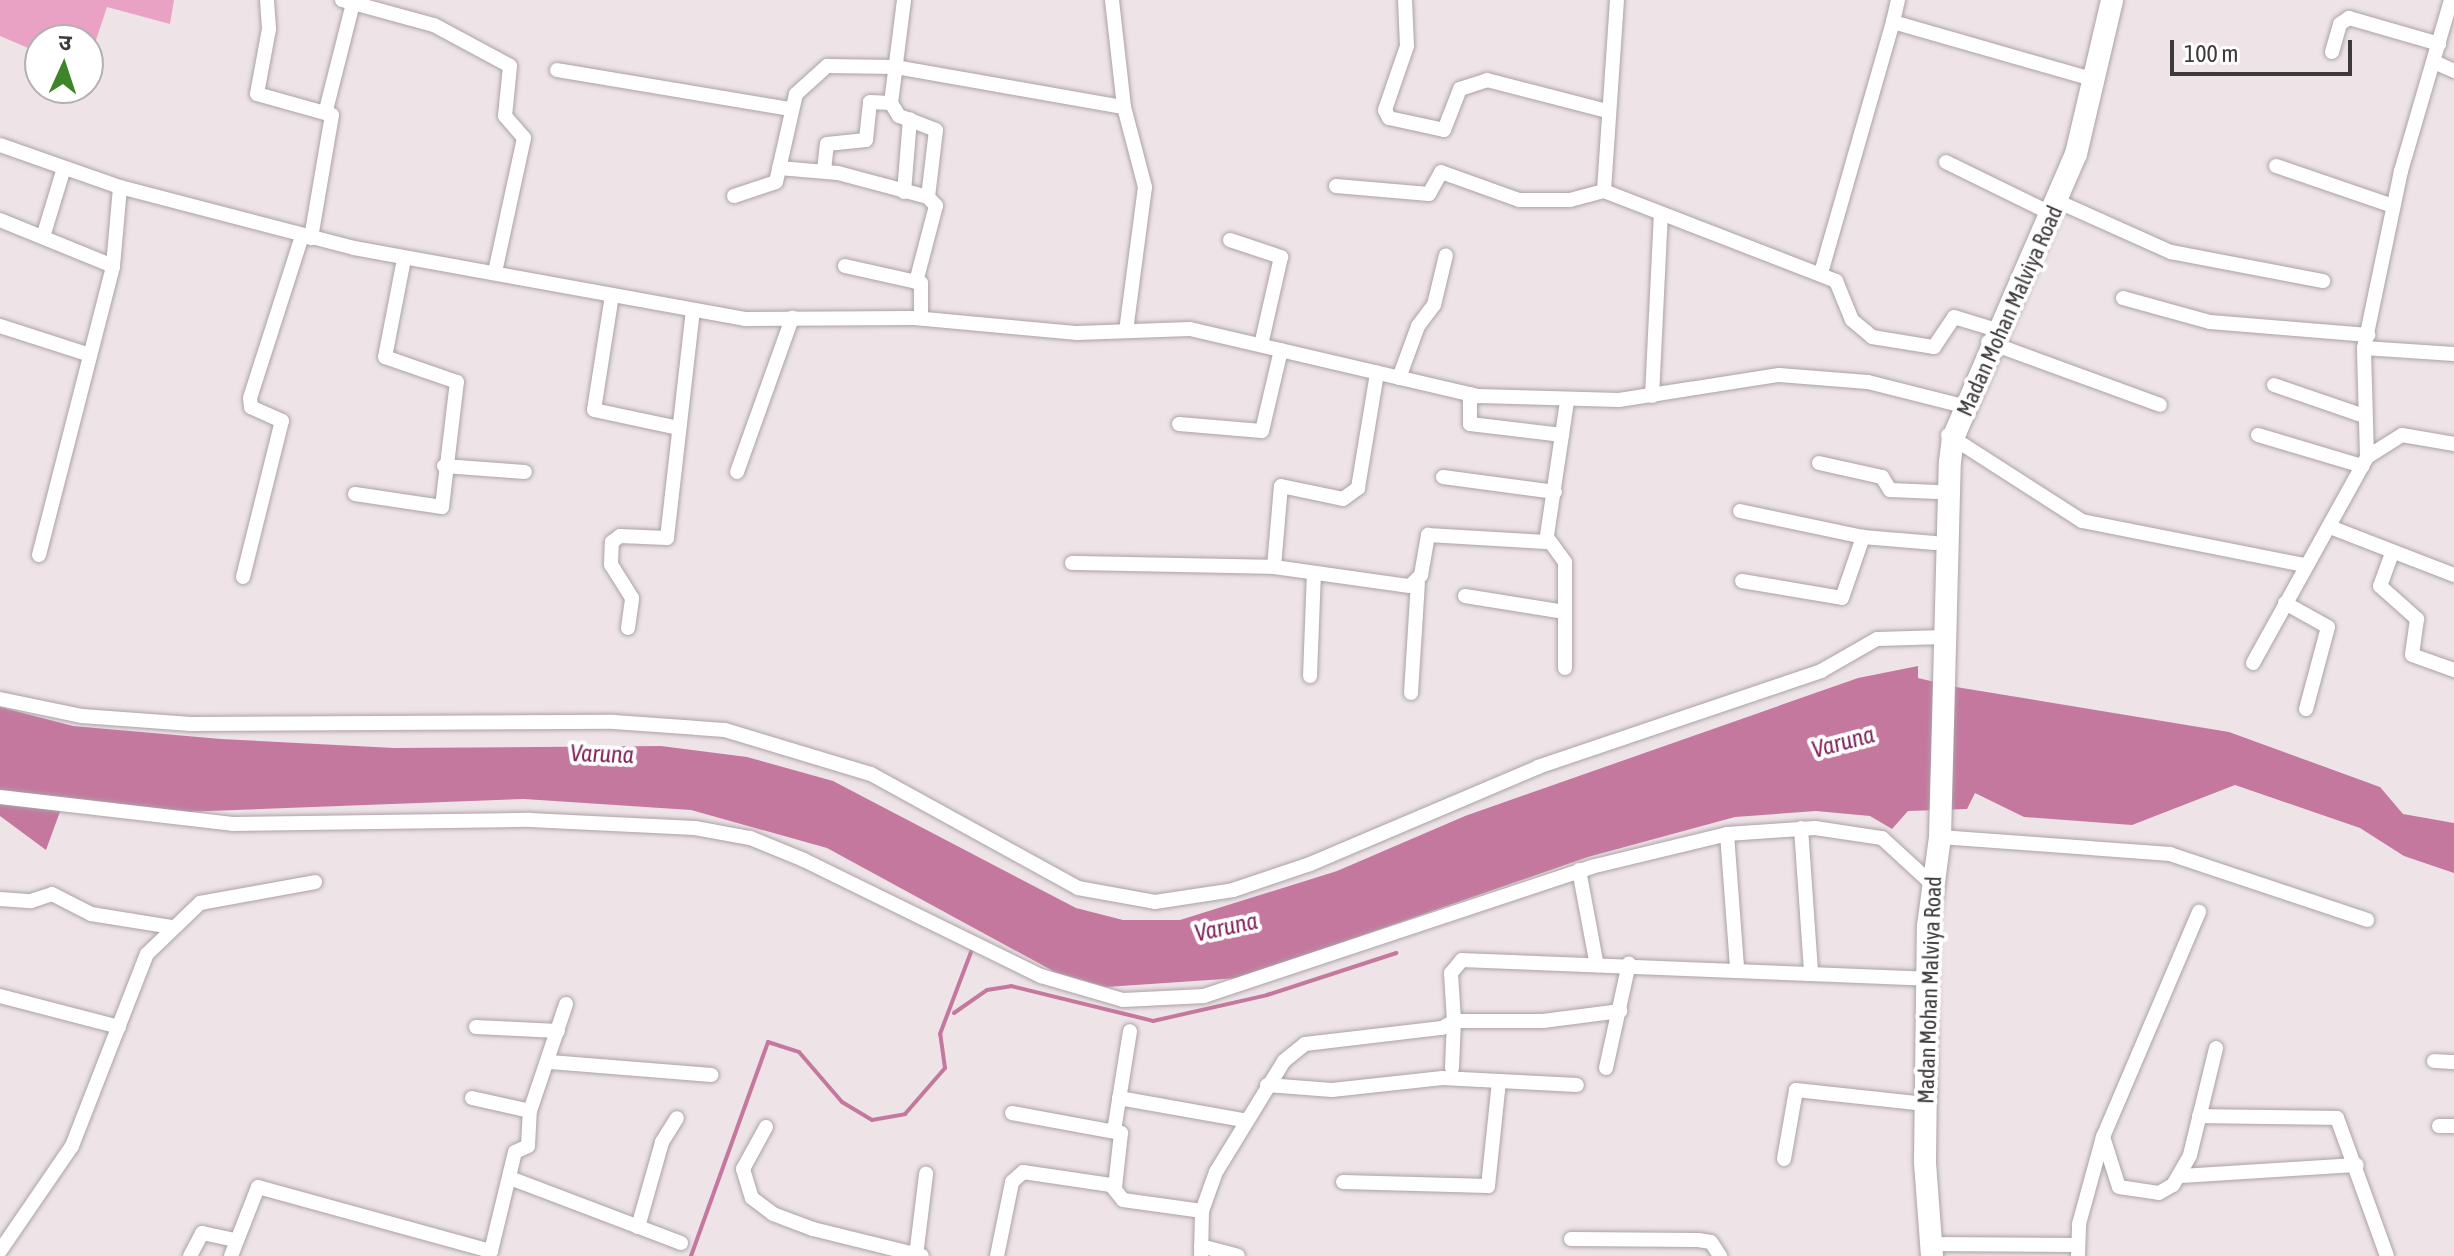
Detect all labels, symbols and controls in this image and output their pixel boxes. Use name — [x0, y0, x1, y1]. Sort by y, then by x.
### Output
north arrow — [24, 24, 104, 104]
scale bar — [2174, 24, 2356, 74]
text: उ — [58, 29, 72, 55]
text: 100 m — [2184, 40, 2238, 67]
street label: Madan Mohan Malviya Road — [1952, 202, 2068, 420]
water label: Varuna — [1809, 720, 1877, 764]
water label: Varuna — [570, 738, 634, 770]
street label: Madan Mohan Malviya Road — [1913, 876, 1947, 1104]
water label: Varuna — [1192, 906, 1260, 948]

